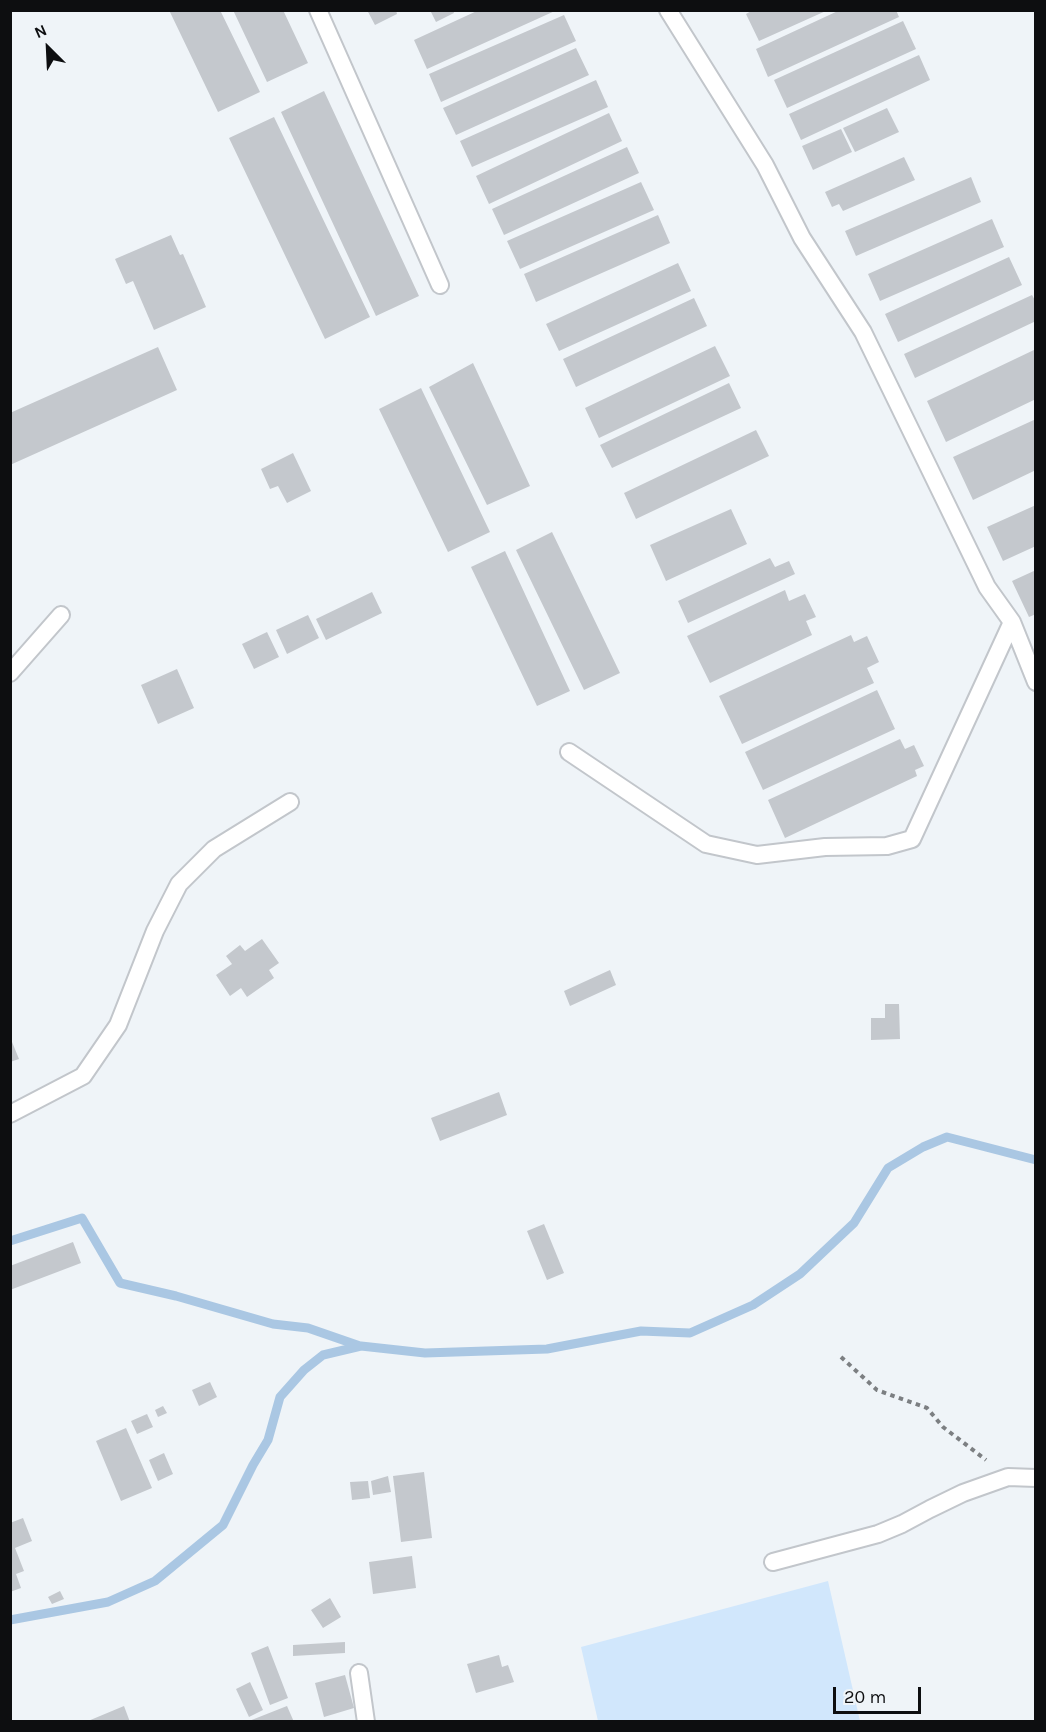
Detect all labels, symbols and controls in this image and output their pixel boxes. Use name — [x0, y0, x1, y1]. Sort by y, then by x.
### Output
north arrow — [18, 18, 78, 78]
text: N — [31, 20, 50, 42]
scale bar — [836, 1675, 924, 1713]
text: 20 m — [844, 1686, 886, 1708]

